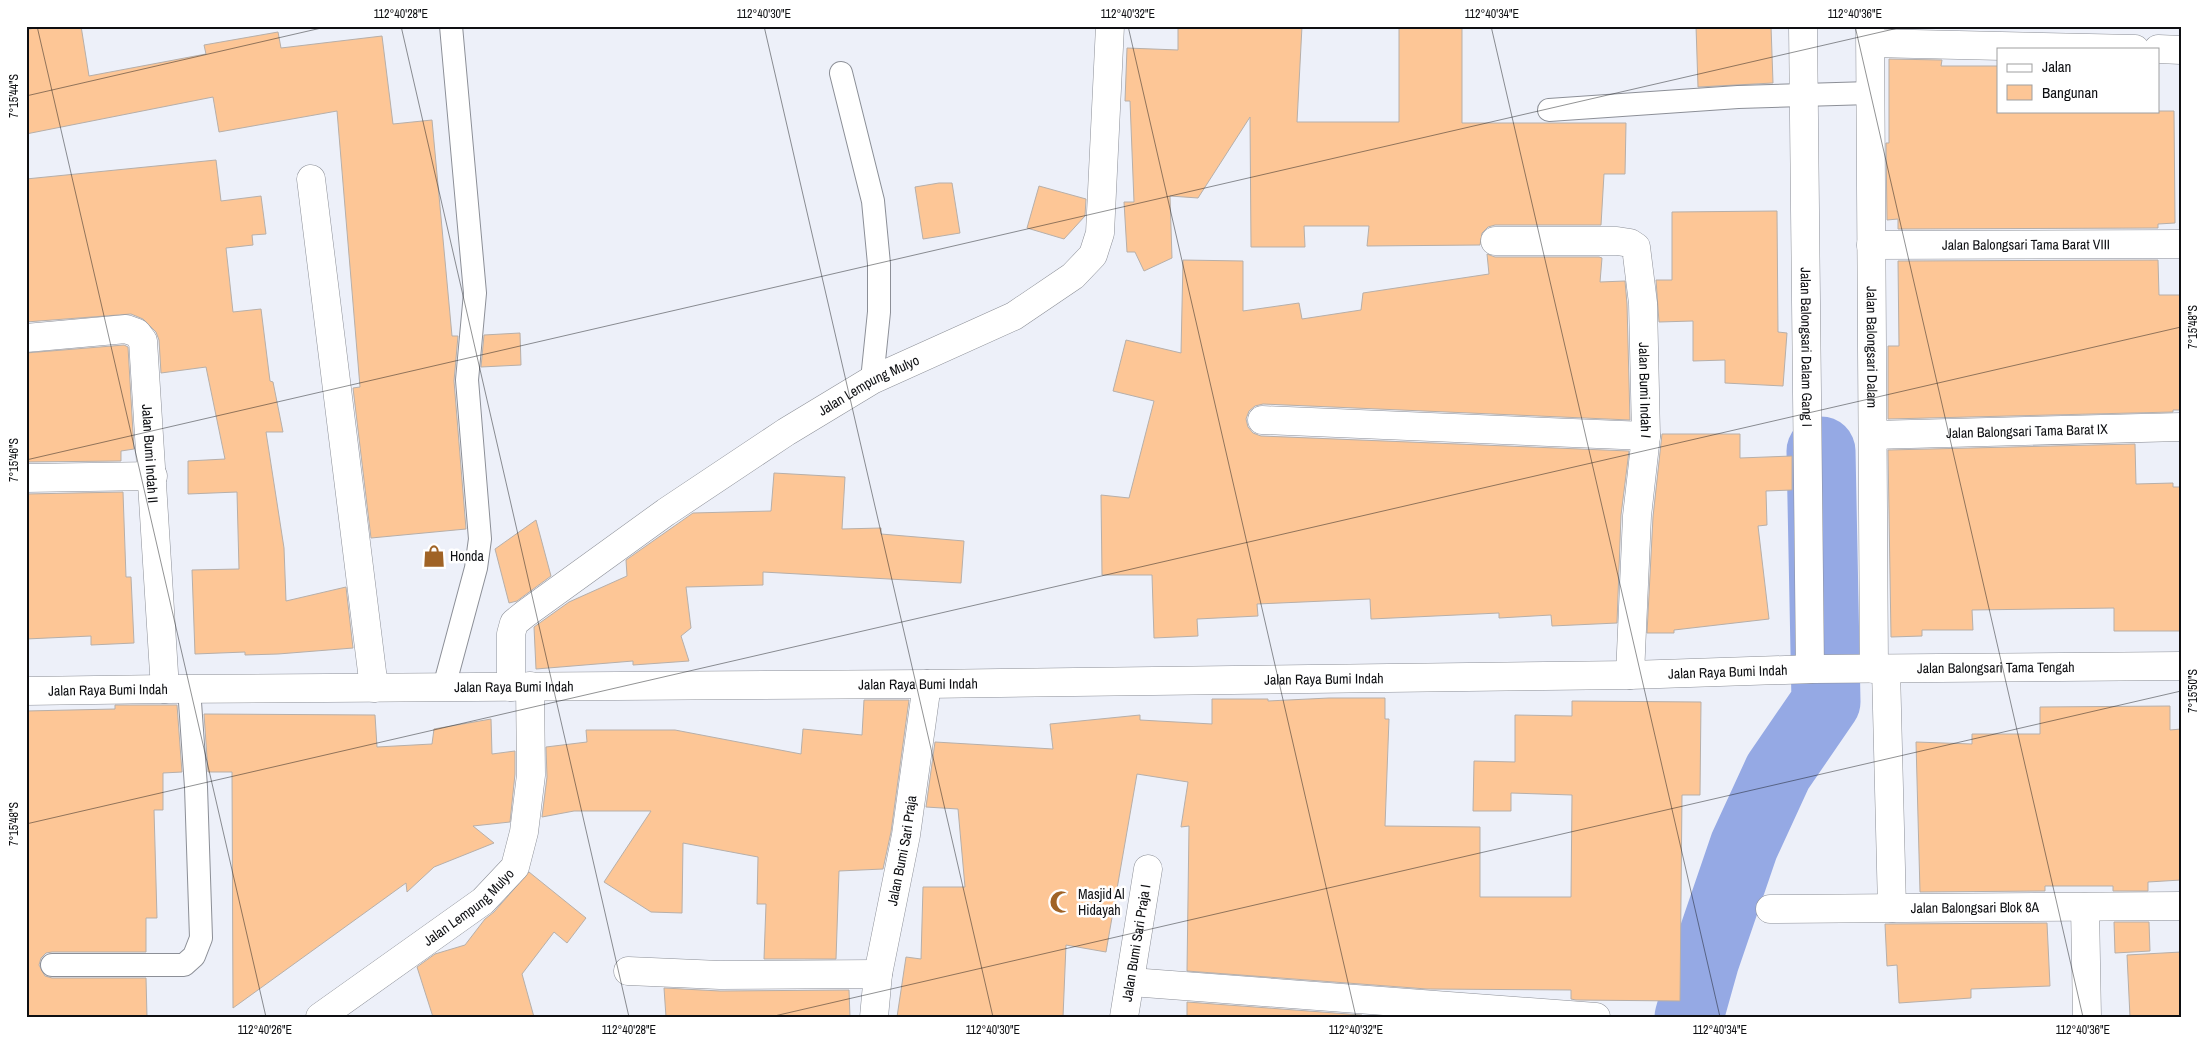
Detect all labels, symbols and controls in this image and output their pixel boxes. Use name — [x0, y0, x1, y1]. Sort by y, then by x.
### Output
text: 112°40'28"E — [374, 6, 428, 22]
text: 112°40'30"E — [737, 6, 791, 22]
text: 112°40'32"E — [1101, 6, 1155, 22]
text: 112°40'34"E — [1465, 6, 1519, 22]
text: 112°40'36"E — [1828, 6, 1882, 22]
legend — [1997, 48, 2160, 112]
text: Jalan — [2042, 56, 2071, 77]
text: 7°15'44"S — [6, 74, 22, 118]
text: Bangunan — [2042, 82, 2098, 103]
street label: Jalan Balongsari Tama Barat VIII — [1942, 235, 2110, 254]
street label: Jalan Balongsari Dalam Gang I — [1797, 267, 1816, 427]
street label: Jalan Balongsari Dalam — [1863, 286, 1881, 408]
text: 7°15'48"S — [2185, 305, 2201, 349]
street label: Jalan Bumi Indah I — [1635, 342, 1655, 439]
street label: Jalan Lempung Mulyo — [815, 351, 922, 420]
street label: Jalan Bumi Indah II — [138, 404, 162, 504]
street label: Jalan Balongsari Tama Barat IX — [1946, 420, 2108, 442]
text: 7°15'46"S — [6, 438, 22, 482]
shop icon: Honda — [421, 543, 447, 569]
place label: Honda — [450, 547, 484, 565]
street label: Jalan Balongsari Tama Tengah — [1917, 658, 2075, 677]
street label: Jalan Raya Bumi Indah — [1668, 661, 1788, 683]
street label: Jalan Raya Bumi Indah — [1264, 669, 1384, 689]
text: 7°15'50"S — [2185, 669, 2201, 713]
street label: Jalan Raya Bumi Indah — [858, 674, 978, 693]
street label: Jalan Raya Bumi Indah — [454, 677, 574, 696]
street label: Jalan Raya Bumi Indah — [48, 680, 168, 700]
street label: Jalan Bumi Sari Praja — [883, 794, 921, 907]
text: 7°15'48"S — [6, 802, 22, 846]
street label: Jalan Lempung Mulyo — [420, 865, 518, 950]
street label: Jalan Bumi Sari Praja I — [1118, 883, 1154, 1003]
place label: Masjid Al Hidayah — [1078, 885, 1125, 919]
mosque icon: Masjid Al Hidayah — [1048, 889, 1074, 915]
street label: Jalan Balongsari Blok 8A — [1911, 898, 2040, 917]
text: 112°40'26"E — [238, 1022, 292, 1038]
text: 112°40'28"E — [602, 1022, 656, 1038]
text: 112°40'30"E — [966, 1022, 1020, 1038]
text: 112°40'32"E — [1329, 1022, 1383, 1038]
text: 112°40'34"E — [1693, 1022, 1747, 1038]
text: 112°40'36"E — [2056, 1022, 2110, 1038]

